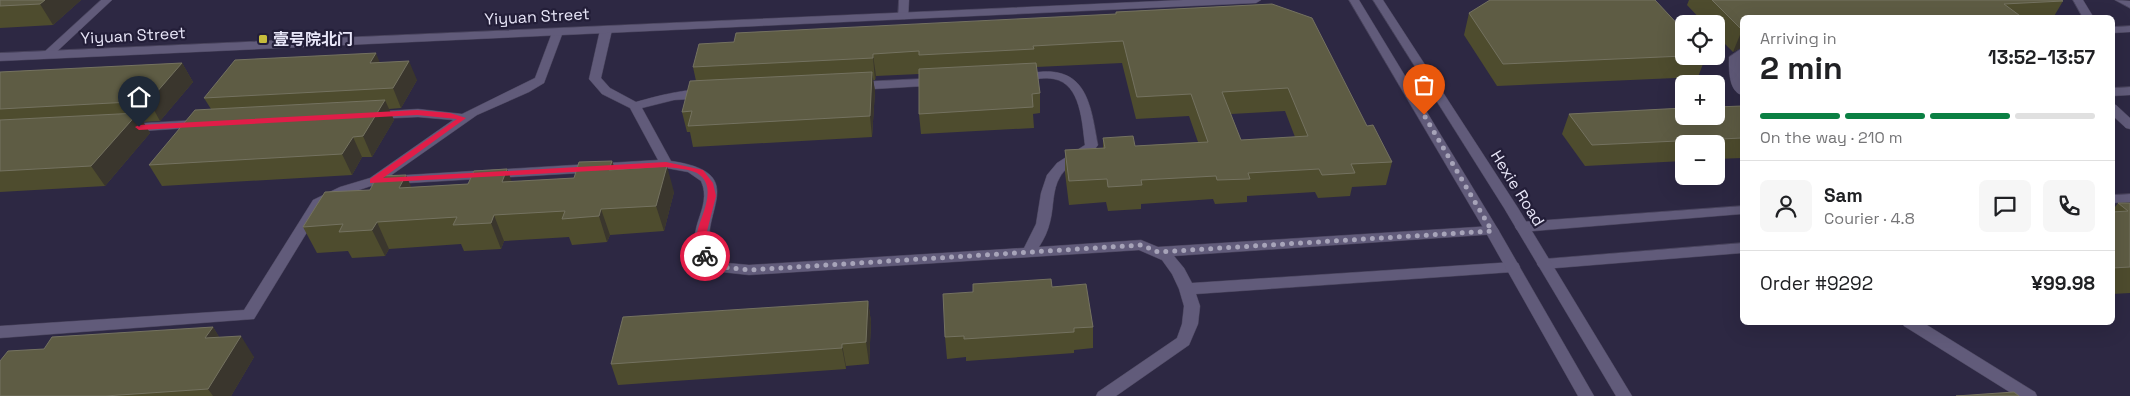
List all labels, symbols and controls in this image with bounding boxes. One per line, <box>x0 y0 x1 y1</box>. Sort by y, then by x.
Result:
street label: Yiyuan Street <box>484 3 590 30</box>
map controls <box>1675 15 1725 185</box>
button: locate <box>1675 15 1725 65</box>
street label: Yiyuan Street <box>80 22 186 49</box>
text: Arriving in <box>1760 28 1837 49</box>
place label: 壹号院北门 <box>273 29 353 50</box>
marker: 壹号院北门 <box>257 33 269 45</box>
text: 13:52–13:57 <box>1988 45 2095 70</box>
text: 2 min <box>1760 48 1843 88</box>
pin <box>1403 64 1445 115</box>
icon: bag <box>1410 71 1438 99</box>
button: + <box>1675 75 1725 125</box>
pin <box>118 76 160 127</box>
icon: home <box>125 83 153 111</box>
text: On the way · 210 m <box>1760 127 1903 148</box>
button: − <box>1675 135 1725 185</box>
street label: Hexie Road <box>1486 146 1549 230</box>
button: person <box>1760 180 1812 232</box>
button: chat <box>1979 180 2031 232</box>
button: phone <box>2043 180 2095 232</box>
text: Sam <box>1824 183 1863 208</box>
text: Courier · 4.8 <box>1824 208 1915 229</box>
courier <box>680 231 730 281</box>
icon: bike <box>691 242 719 270</box>
text: Order #9292 <box>1760 271 1873 296</box>
text: ¥99.98 <box>2031 271 2095 296</box>

